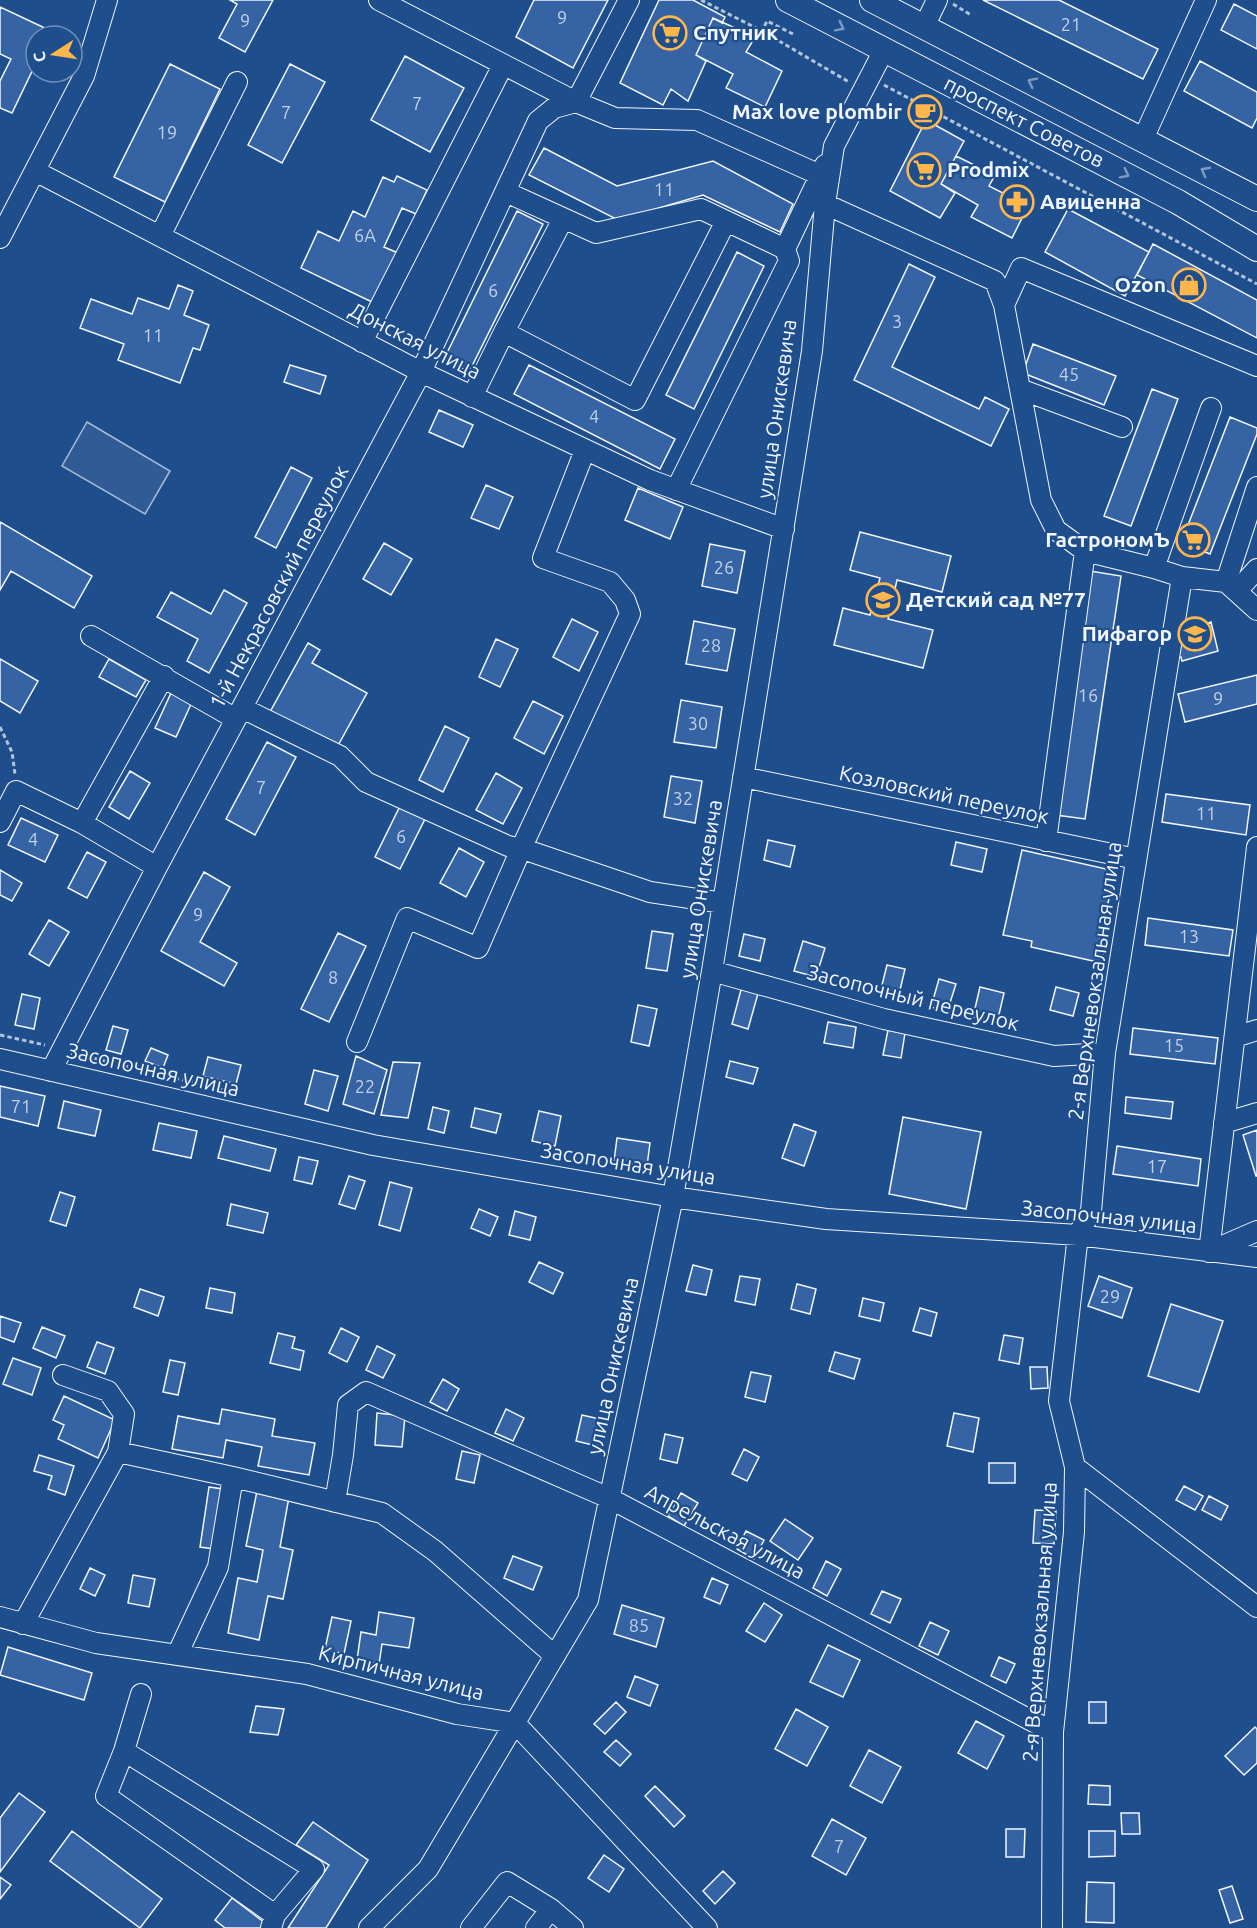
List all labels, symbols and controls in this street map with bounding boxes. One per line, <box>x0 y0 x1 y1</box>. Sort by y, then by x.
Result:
house number: 9 <box>557 7 567 27</box>
house number: 9 <box>240 10 250 30</box>
house number: 21 <box>1061 14 1081 34</box>
supermarket icon: Спутник <box>652 15 688 51</box>
place label: Спутник <box>693 20 778 44</box>
one-way arrow <box>834 20 844 31</box>
north arrow <box>24 24 84 84</box>
text: С <box>29 50 49 64</box>
street label: проспект Советов <box>940 70 1109 172</box>
one-way arrow <box>1027 78 1038 89</box>
house number: 7 <box>412 93 422 113</box>
cafe icon: Max love plombir <box>907 94 943 130</box>
place label: Max love plombir <box>732 99 902 123</box>
house number: 7 <box>281 102 291 122</box>
house number: 19 <box>157 122 177 142</box>
supermarket icon: Prodmix <box>906 152 942 188</box>
place label: Prodmix <box>947 157 1030 181</box>
one-way arrow <box>1119 167 1130 178</box>
one-way arrow <box>1200 167 1211 179</box>
house number: 11 <box>654 179 674 199</box>
pharmacy icon: Авиценна <box>999 184 1035 220</box>
place label: Авиценна <box>1040 189 1141 213</box>
house number: 6А <box>354 225 376 245</box>
shop icon: Ozon <box>1171 267 1207 303</box>
place label: Ozon <box>1115 272 1166 296</box>
house number: 6 <box>488 280 498 300</box>
street label: Донская улица <box>346 297 485 384</box>
house number: 3 <box>892 311 902 331</box>
street label: улица Онискевича <box>752 318 800 500</box>
house number: 11 <box>143 325 163 345</box>
house number: 45 <box>1059 364 1079 384</box>
house number: 4 <box>589 406 599 426</box>
street label: 1-й Некрасовский переулок <box>204 461 353 712</box>
supermarket icon: ГастрономЪ <box>1175 522 1211 558</box>
place label: ГастрономЪ <box>1045 527 1170 551</box>
house number: 26 <box>714 557 734 577</box>
school or university icon: Детский сад №77 <box>865 582 901 618</box>
place label: Детский сад №77 <box>906 587 1086 611</box>
school or university icon: Пифагор <box>1177 616 1213 652</box>
place label: Пифагор <box>1082 621 1172 645</box>
house number: 28 <box>701 635 721 655</box>
house number: 16 <box>1078 685 1098 705</box>
house number: 9 <box>1213 688 1223 708</box>
house number: 30 <box>688 713 708 733</box>
street label: Козловский переулок <box>837 760 1051 828</box>
house number: 7 <box>256 777 266 797</box>
house number: 32 <box>673 788 693 808</box>
street label: улица Онискевича <box>674 798 726 980</box>
house number: 11 <box>1196 803 1216 823</box>
house number: 6 <box>396 826 406 846</box>
house number: 4 <box>28 829 38 849</box>
street label: 2-я Верхневокзальная улица <box>1063 840 1125 1122</box>
house number: 9 <box>193 904 203 924</box>
house number: 13 <box>1179 926 1199 946</box>
street label: Засопочный переулок <box>805 959 1022 1035</box>
house number: 8 <box>328 967 338 987</box>
house number: 15 <box>1164 1035 1184 1055</box>
street label: Засопочная улица <box>65 1037 242 1101</box>
house number: 22 <box>355 1076 375 1096</box>
house number: 71 <box>11 1096 31 1116</box>
street label: Засопочная улица <box>539 1137 717 1189</box>
house number: 17 <box>1147 1156 1167 1176</box>
street label: Засопочная улица <box>1020 1195 1198 1237</box>
street label: улица Онискевича <box>581 1275 643 1457</box>
house number: 29 <box>1100 1286 1120 1306</box>
street label: Апрельская улица <box>641 1479 810 1583</box>
street label: 2-я Верхневокзальная улица <box>1017 1481 1061 1763</box>
house number: 85 <box>629 1615 649 1635</box>
street label: Кирпичная улица <box>316 1640 486 1704</box>
house number: 7 <box>834 1836 844 1856</box>

